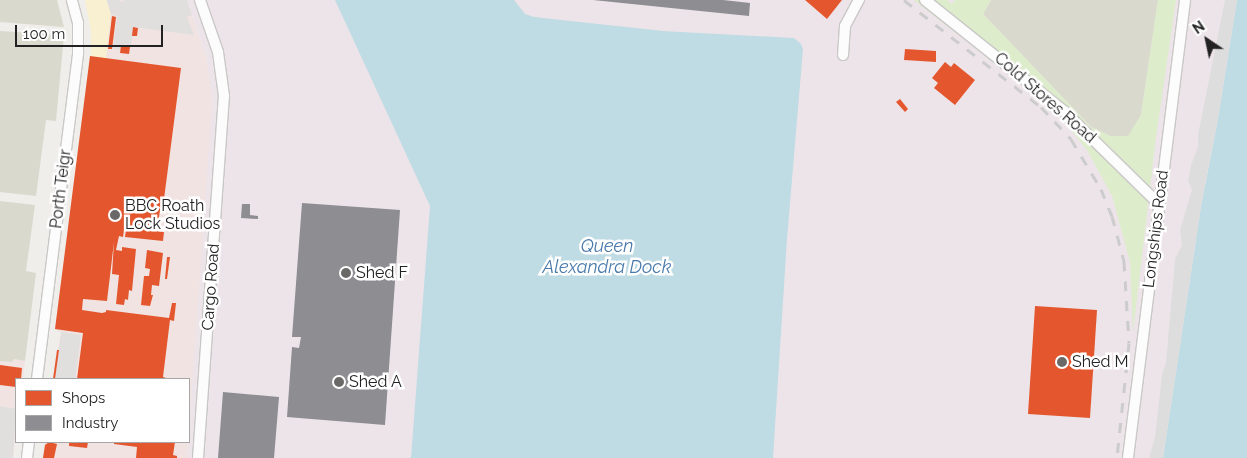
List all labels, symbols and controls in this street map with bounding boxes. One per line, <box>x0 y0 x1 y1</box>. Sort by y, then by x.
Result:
scale bar <box>18 15 165 47</box>
north arrow <box>1182 15 1232 65</box>
text: N <box>1190 18 1208 37</box>
text: 100 m <box>23 25 65 43</box>
street label: Cold Stores Road <box>990 49 1100 147</box>
street label: Porth Teigr <box>47 148 75 230</box>
street label: Longships Road <box>1139 169 1173 289</box>
place label: BBC Roath Lock Studios <box>125 196 220 234</box>
marker: BBC Roath Lock Studios <box>109 209 121 221</box>
water label: Queen Alexandra Dock <box>543 236 671 278</box>
street label: Cargo Road <box>198 243 224 331</box>
place label: Shed F <box>356 263 408 283</box>
marker: Shed F <box>340 267 352 279</box>
place label: Shed M <box>1072 352 1128 372</box>
marker: Shed M <box>1056 356 1068 368</box>
place label: Shed A <box>349 372 402 392</box>
marker: Shed A <box>333 376 345 388</box>
legend <box>15 378 190 443</box>
text: Shops <box>62 389 105 407</box>
text: Industry <box>62 414 118 432</box>

